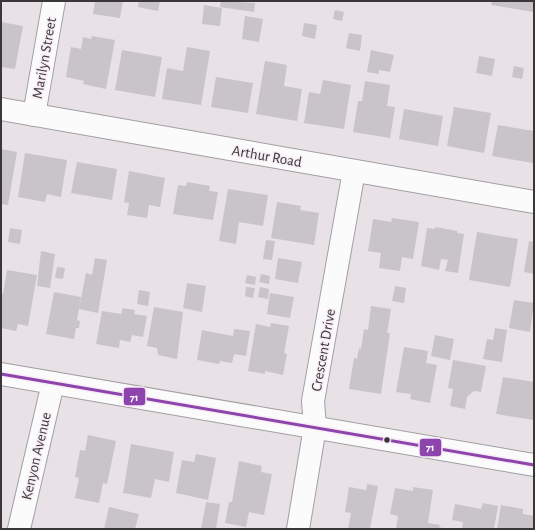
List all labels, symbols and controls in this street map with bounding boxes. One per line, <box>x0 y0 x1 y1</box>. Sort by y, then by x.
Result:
street label: Marilyn Street <box>30 16 59 100</box>
street label: Arthur Road <box>231 143 303 170</box>
street label: Crescent Drive <box>309 307 338 393</box>
line badge: 71 <box>123 387 146 406</box>
text: 71 <box>130 392 138 403</box>
street label: Kenyon Avenue <box>19 411 54 501</box>
unlabelled marker <box>382 435 392 445</box>
line badge: 71 <box>419 438 442 457</box>
text: 71 <box>426 442 434 453</box>

